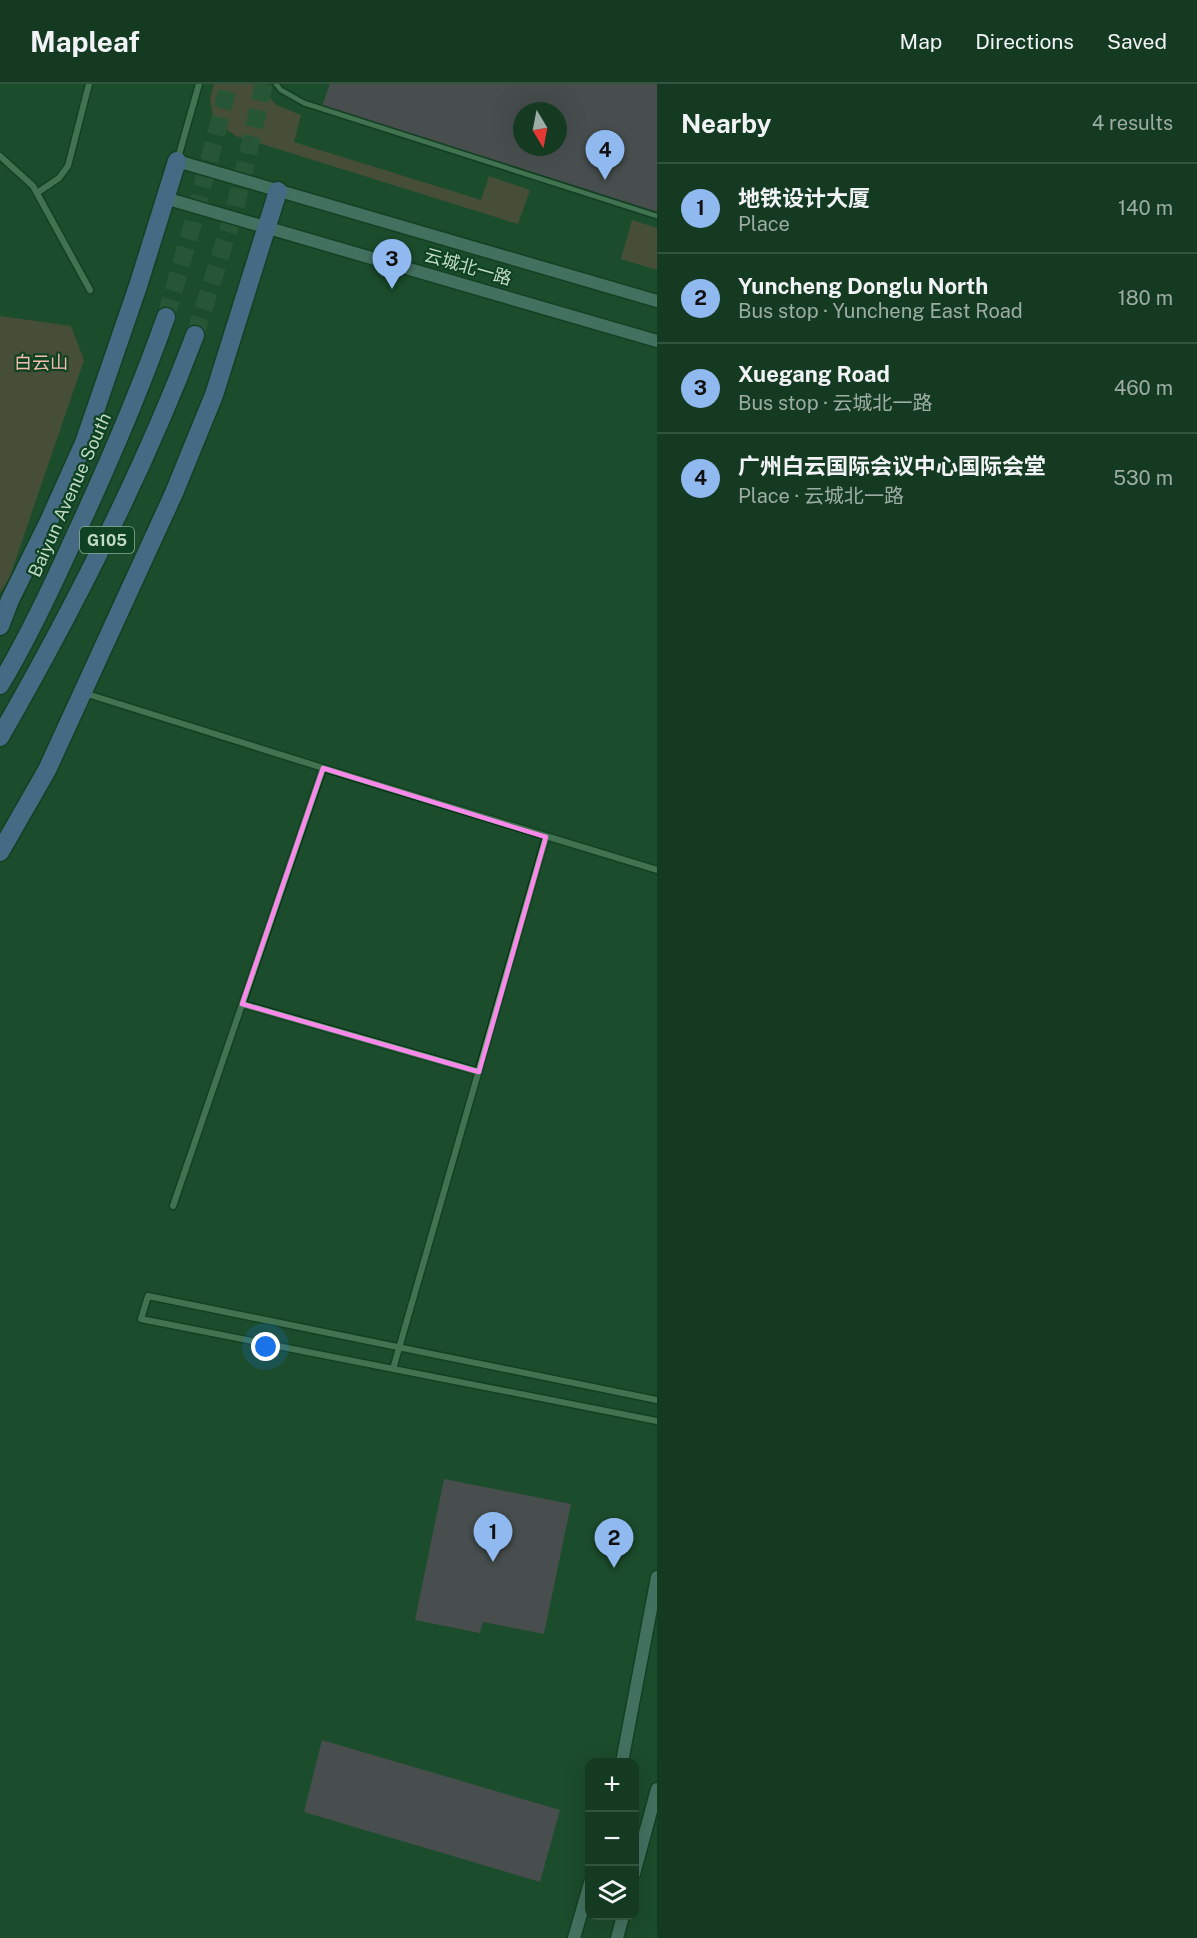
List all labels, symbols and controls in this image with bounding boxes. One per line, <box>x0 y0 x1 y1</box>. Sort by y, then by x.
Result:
text: Mapleaf <box>30 25 140 58</box>
text: Map <box>900 29 942 54</box>
text: Directions <box>975 29 1074 54</box>
text: Saved <box>1107 29 1167 54</box>
north arrow <box>513 102 567 156</box>
text: Nearby <box>681 108 771 139</box>
text: 4 results <box>1092 111 1173 135</box>
pin: 4 <box>586 130 624 180</box>
text: 地铁设计大厦 <box>738 185 870 211</box>
text: 1 <box>696 196 705 220</box>
text: 140 m <box>1118 196 1173 220</box>
text: Place <box>738 212 790 236</box>
pin: 3 <box>372 240 412 289</box>
street label: 云城北一路 <box>422 244 514 289</box>
text: Yuncheng Donglu North <box>738 273 988 299</box>
text: 2 <box>694 286 707 310</box>
text: 180 m <box>1118 286 1173 310</box>
text: Bus stop · Yuncheng East Road <box>738 299 1023 323</box>
park label: 白云山 <box>14 352 68 373</box>
text: Xuegang Road <box>738 361 890 387</box>
text: 3 <box>694 376 707 400</box>
text: 460 m <box>1114 376 1173 400</box>
text: Bus stop · 云城北一路 <box>738 391 933 415</box>
street label: Baiyun Avenue South <box>24 409 115 580</box>
text: 广州白云国际会议中心国际会堂 <box>738 453 1046 479</box>
text: 4 <box>694 466 707 490</box>
text: 530 m <box>1113 466 1173 490</box>
text: Place · 云城北一路 <box>738 484 904 508</box>
road number: G105 <box>80 527 134 553</box>
your location <box>251 1332 280 1361</box>
pin: 1 <box>474 1512 512 1562</box>
pin: 2 <box>594 1518 634 1568</box>
map controls <box>585 1758 639 1920</box>
button: + <box>585 1758 639 1812</box>
button: − <box>585 1812 639 1866</box>
button: layers <box>585 1866 639 1920</box>

